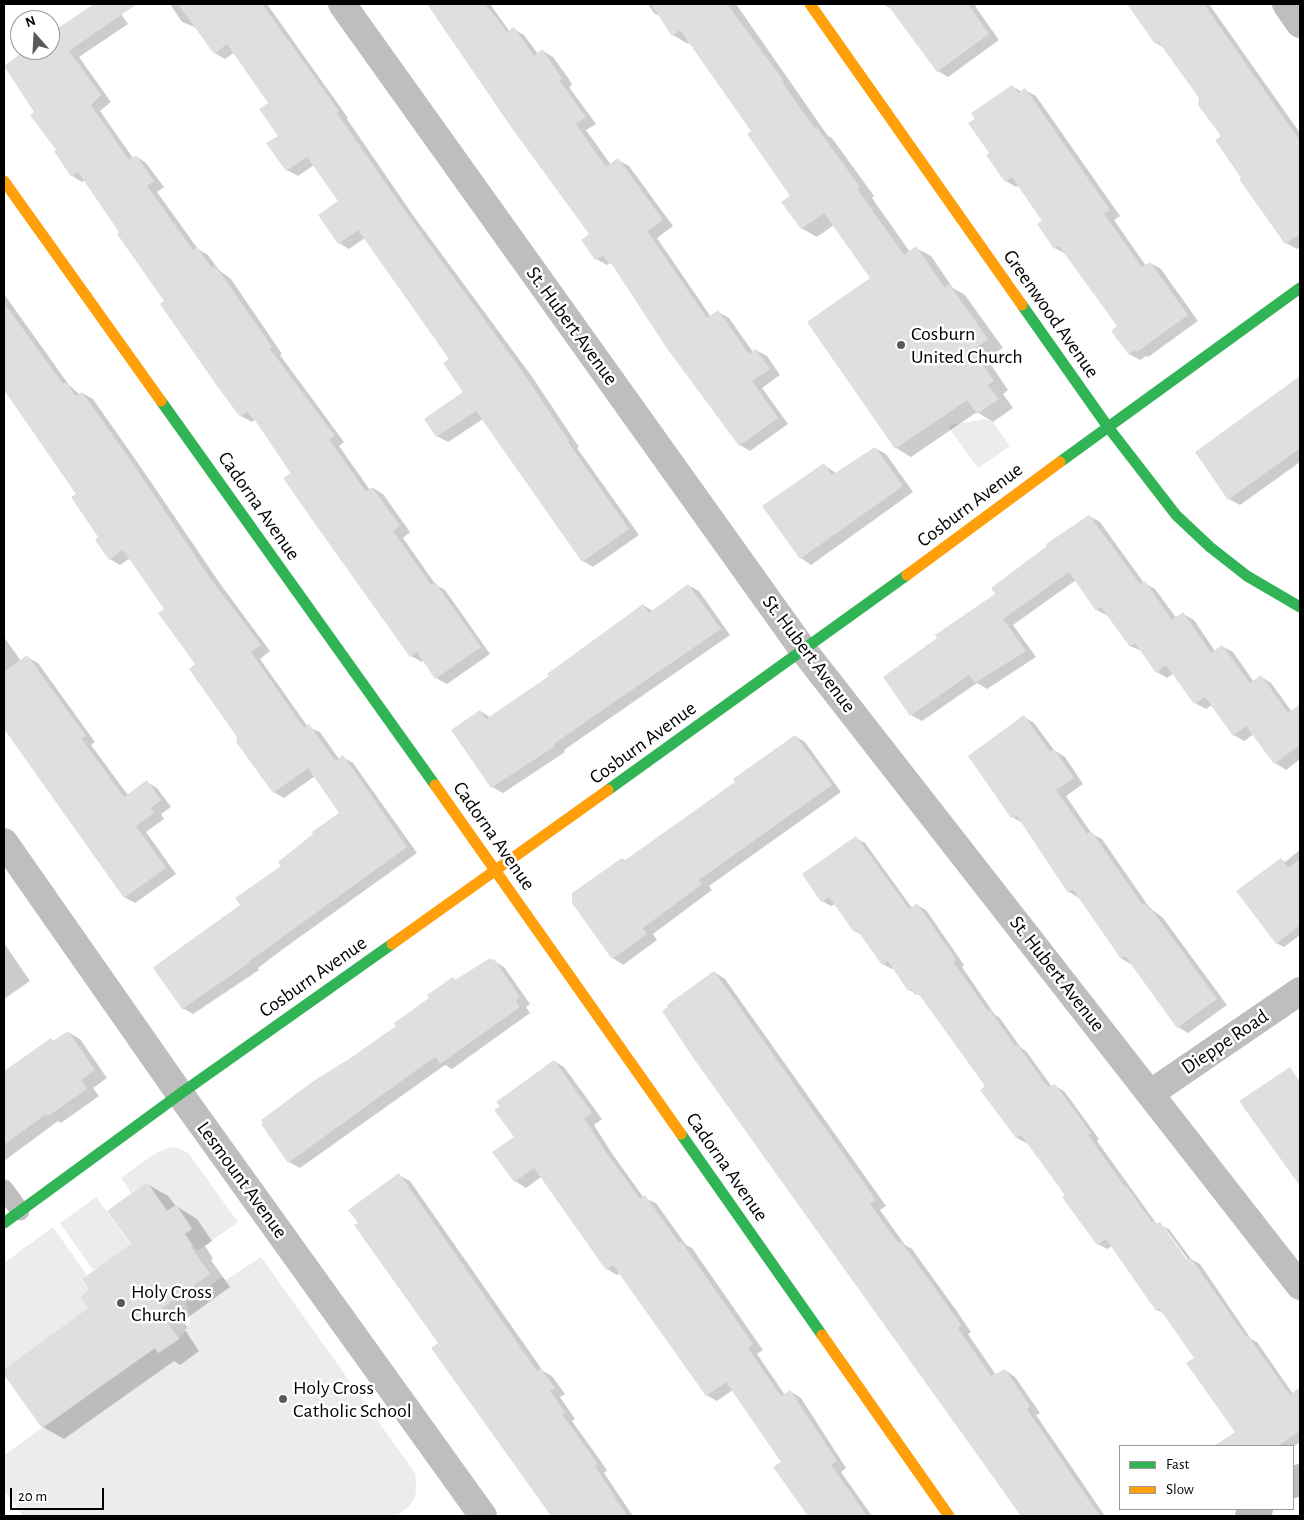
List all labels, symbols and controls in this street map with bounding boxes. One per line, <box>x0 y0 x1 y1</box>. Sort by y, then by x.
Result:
north arrow <box>10 10 60 60</box>
text: N <box>24 14 37 30</box>
street label: Greenwood Avenue <box>998 245 1104 383</box>
street label: St. Hubert Avenue <box>521 262 623 390</box>
place label: Cosburn United Church <box>911 322 1023 369</box>
marker: Cosburn United Church <box>895 339 907 351</box>
street label: Cadorna Avenue <box>213 447 305 565</box>
street label: Cosburn Avenue <box>913 458 1027 552</box>
street label: St. Hubert Avenue <box>757 591 861 717</box>
street label: Cosburn Avenue <box>585 696 701 790</box>
street label: Cadorna Avenue <box>448 777 540 895</box>
street label: St. Hubert Avenue <box>1004 911 1110 1037</box>
street label: Cosburn Avenue <box>255 931 371 1023</box>
street label: Dieppe Road <box>1177 1004 1273 1080</box>
street label: Cadorna Avenue <box>681 1108 773 1226</box>
street label: Lesmount Avenue <box>192 1117 292 1243</box>
place label: Holy Cross Church <box>131 1280 212 1327</box>
marker: Holy Cross Church <box>115 1297 127 1309</box>
place label: Holy Cross Catholic School <box>293 1376 412 1423</box>
marker: Holy Cross Catholic School <box>277 1393 289 1405</box>
legend <box>1119 1445 1294 1510</box>
text: Fast <box>1166 1457 1189 1472</box>
scale bar <box>12 1478 106 1510</box>
text: Slow <box>1166 1482 1194 1497</box>
text: 20 m <box>18 1489 47 1504</box>

